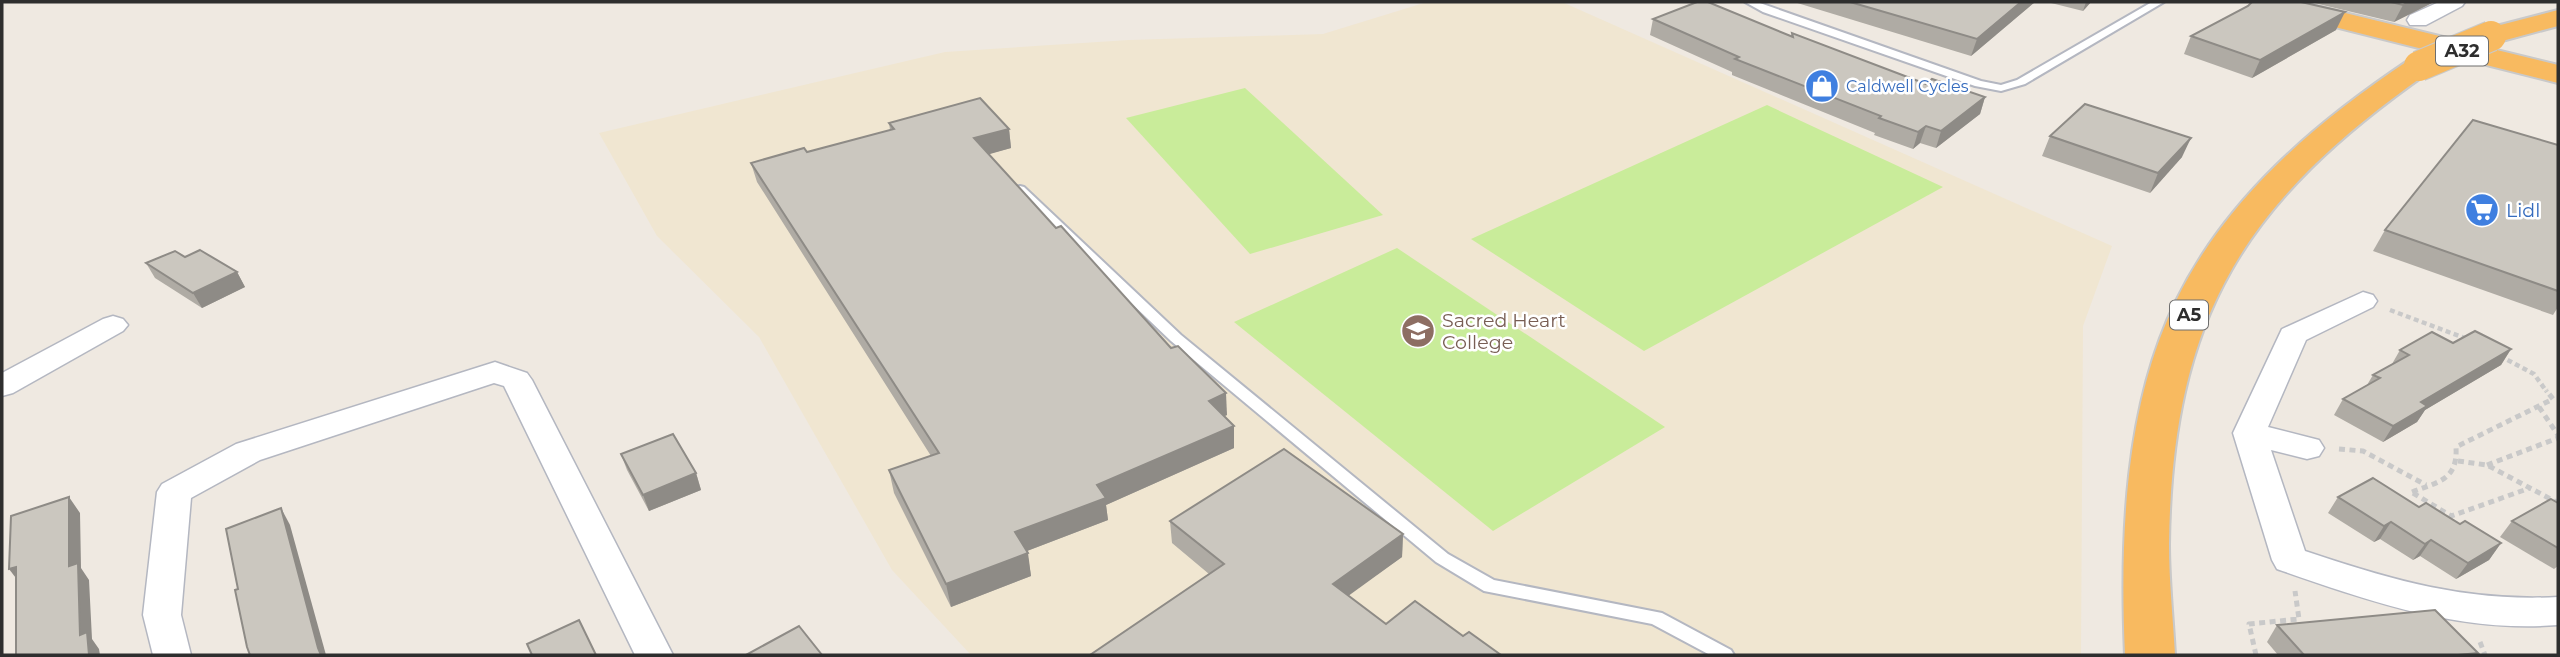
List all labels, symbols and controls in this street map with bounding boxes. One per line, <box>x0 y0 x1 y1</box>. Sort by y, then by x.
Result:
road number: A32 <box>2436 36 2488 66</box>
shop icon: Caldwell Cycles <box>1803 67 1841 105</box>
place label: Caldwell Cycles <box>1846 77 1969 96</box>
supermarket icon: Lidl <box>2463 191 2501 229</box>
place label: Lidl <box>2506 199 2540 222</box>
road number: A5 <box>2170 300 2208 330</box>
place label: Sacred Heart College <box>1442 309 1566 354</box>
school or university icon: Sacred Heart College <box>1399 312 1437 350</box>

